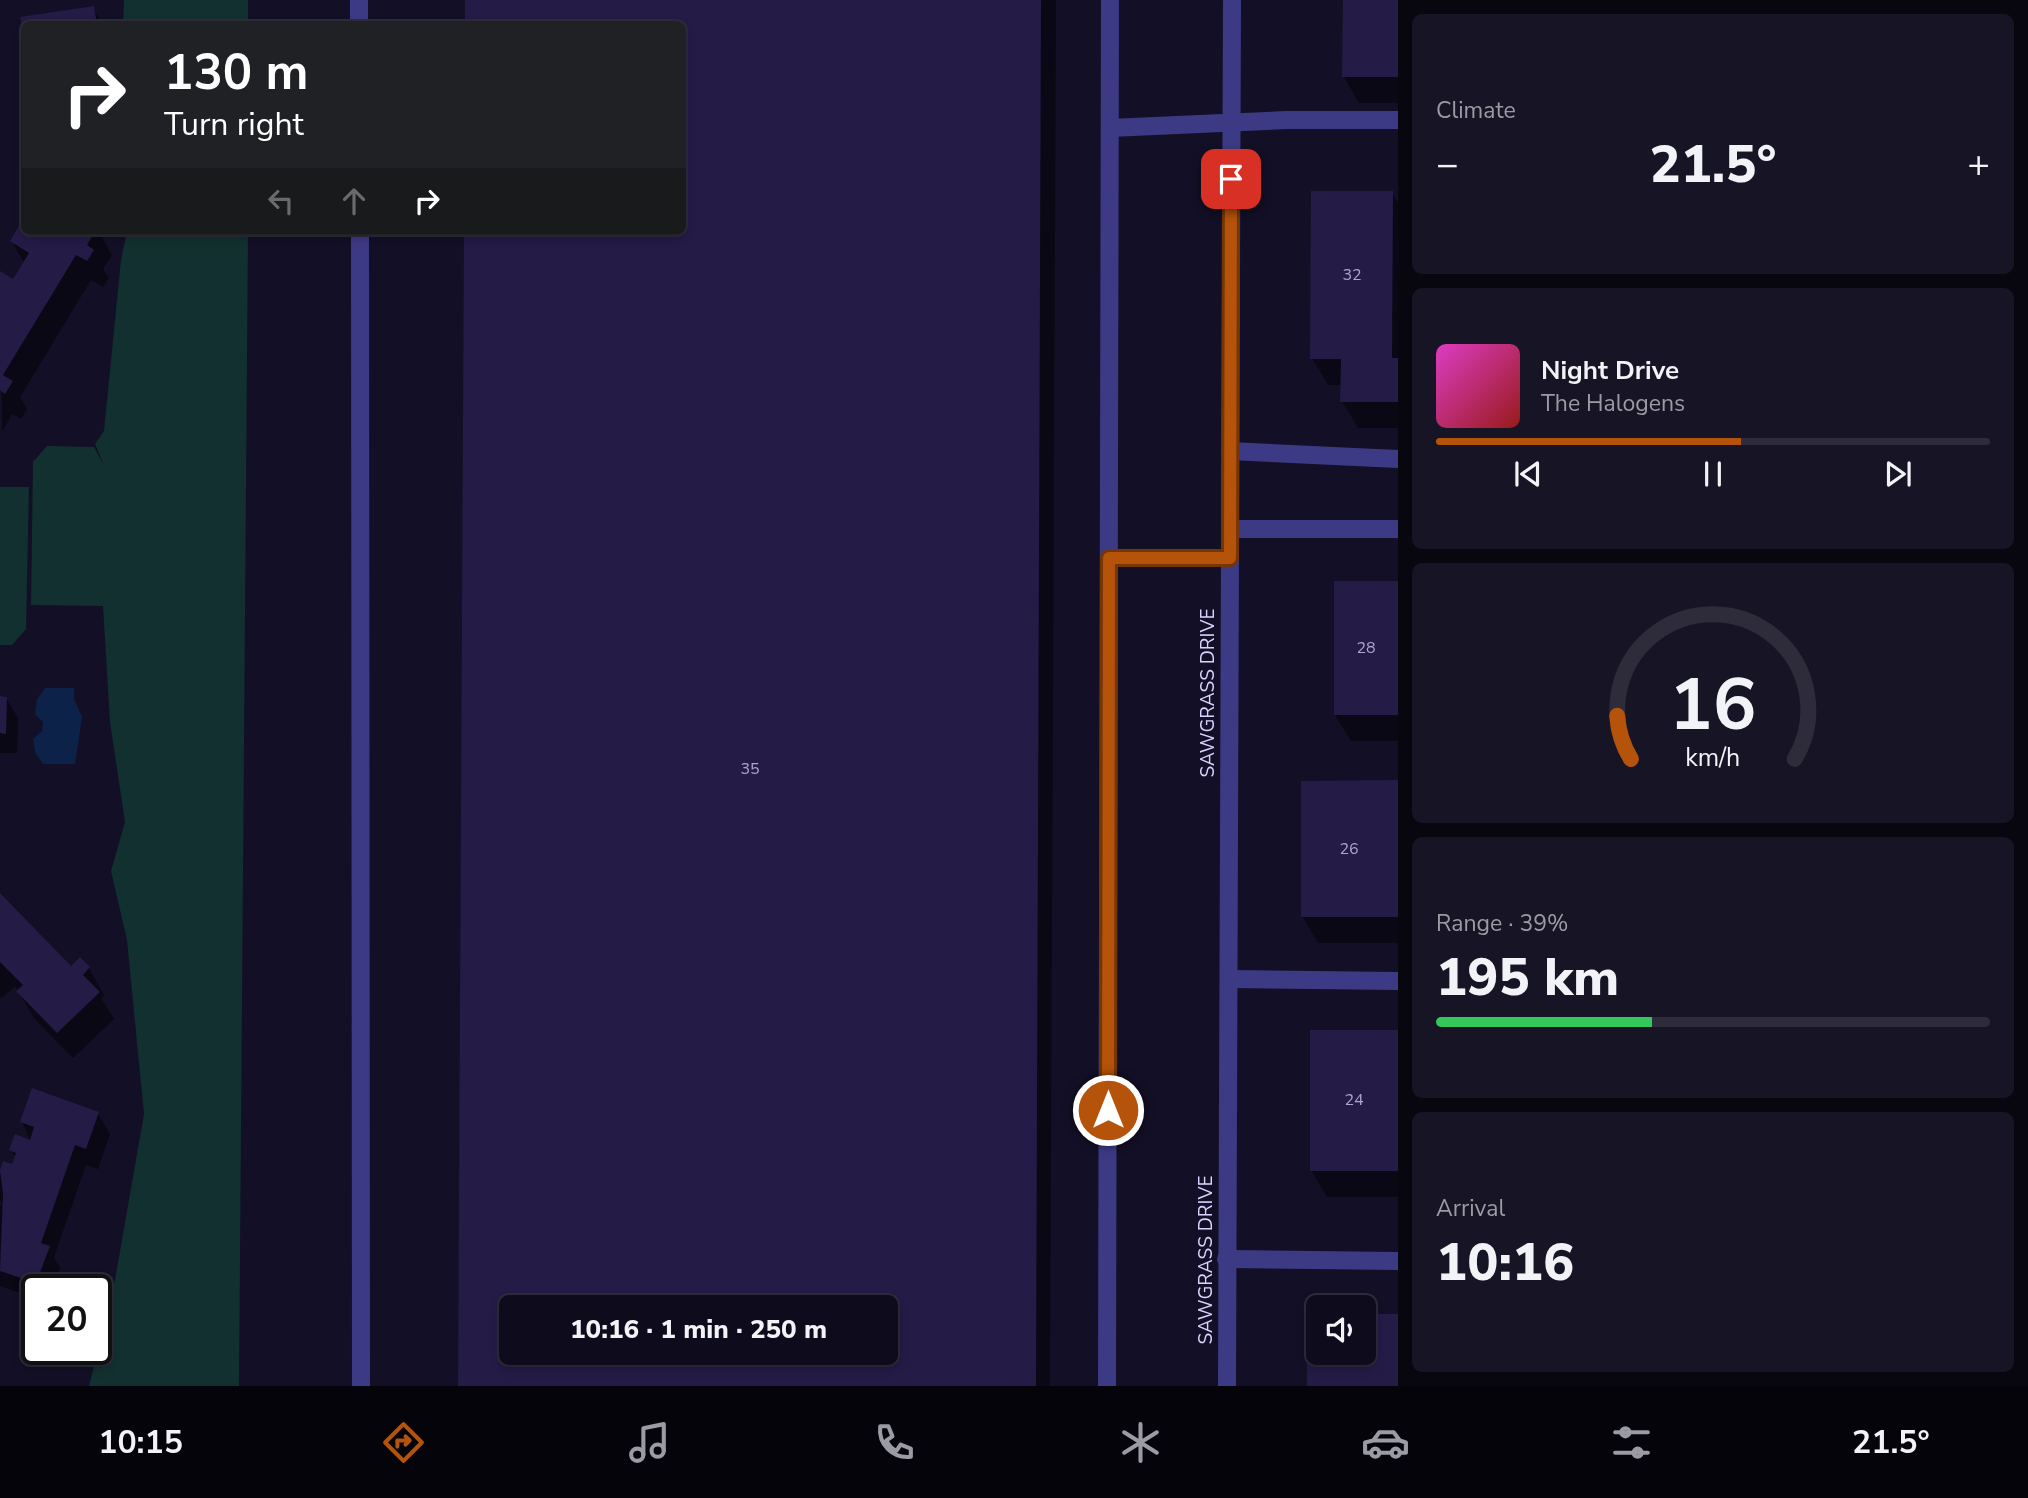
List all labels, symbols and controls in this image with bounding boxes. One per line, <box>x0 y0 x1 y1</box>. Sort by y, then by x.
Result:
text: 130 m <box>164 39 308 106</box>
icon: right <box>49 49 140 140</box>
text: Climate <box>1436 95 1516 126</box>
text: Turn right <box>164 103 304 146</box>
text: 21.5° <box>1649 129 1777 200</box>
text: − <box>1436 139 1459 190</box>
text: + <box>1967 139 1990 190</box>
pin <box>1201 149 1261 209</box>
icon: arrive <box>1212 160 1250 198</box>
icon: left <box>262 182 300 220</box>
icon: ahead <box>335 182 373 220</box>
icon: right <box>408 182 446 220</box>
house number: 32 <box>1342 264 1362 286</box>
text: Night Drive <box>1541 353 1679 388</box>
text: The Halogens <box>1541 388 1685 419</box>
icon: previous <box>1509 455 1547 493</box>
icon: pause <box>1694 455 1732 493</box>
icon: next <box>1879 455 1917 493</box>
street label: SAWGRASS DRIVE <box>1195 608 1221 778</box>
house number: 28 <box>1356 637 1376 659</box>
text: 16 <box>1669 655 1757 755</box>
text: km/h <box>1685 741 1741 775</box>
house number: 35 <box>740 758 760 780</box>
house number: 26 <box>1339 838 1359 860</box>
text: Range · 39% <box>1436 908 1568 939</box>
text: 195 km <box>1436 942 1619 1013</box>
position arrow <box>1071 1073 1145 1147</box>
house number: 24 <box>1344 1089 1364 1111</box>
street label: SAWGRASS DRIVE <box>1193 1175 1219 1345</box>
text: Arrival <box>1436 1193 1505 1224</box>
text: 10:16 <box>1436 1227 1574 1298</box>
speed limit sign: 20 <box>21 1274 112 1365</box>
map controls <box>1306 1295 1376 1365</box>
button: sound <box>1306 1295 1376 1365</box>
text: 10:16 · 1 min · 250 m <box>570 1312 827 1347</box>
icon: directions <box>379 1418 428 1467</box>
icon: music <box>625 1418 674 1467</box>
icon: phone <box>870 1418 919 1467</box>
icon: climate <box>1116 1418 1165 1467</box>
icon: car <box>1361 1418 1410 1467</box>
icon: filters <box>1607 1418 1656 1467</box>
text: 10:15 <box>98 1421 183 1464</box>
text: 21.5° <box>1852 1421 1930 1464</box>

